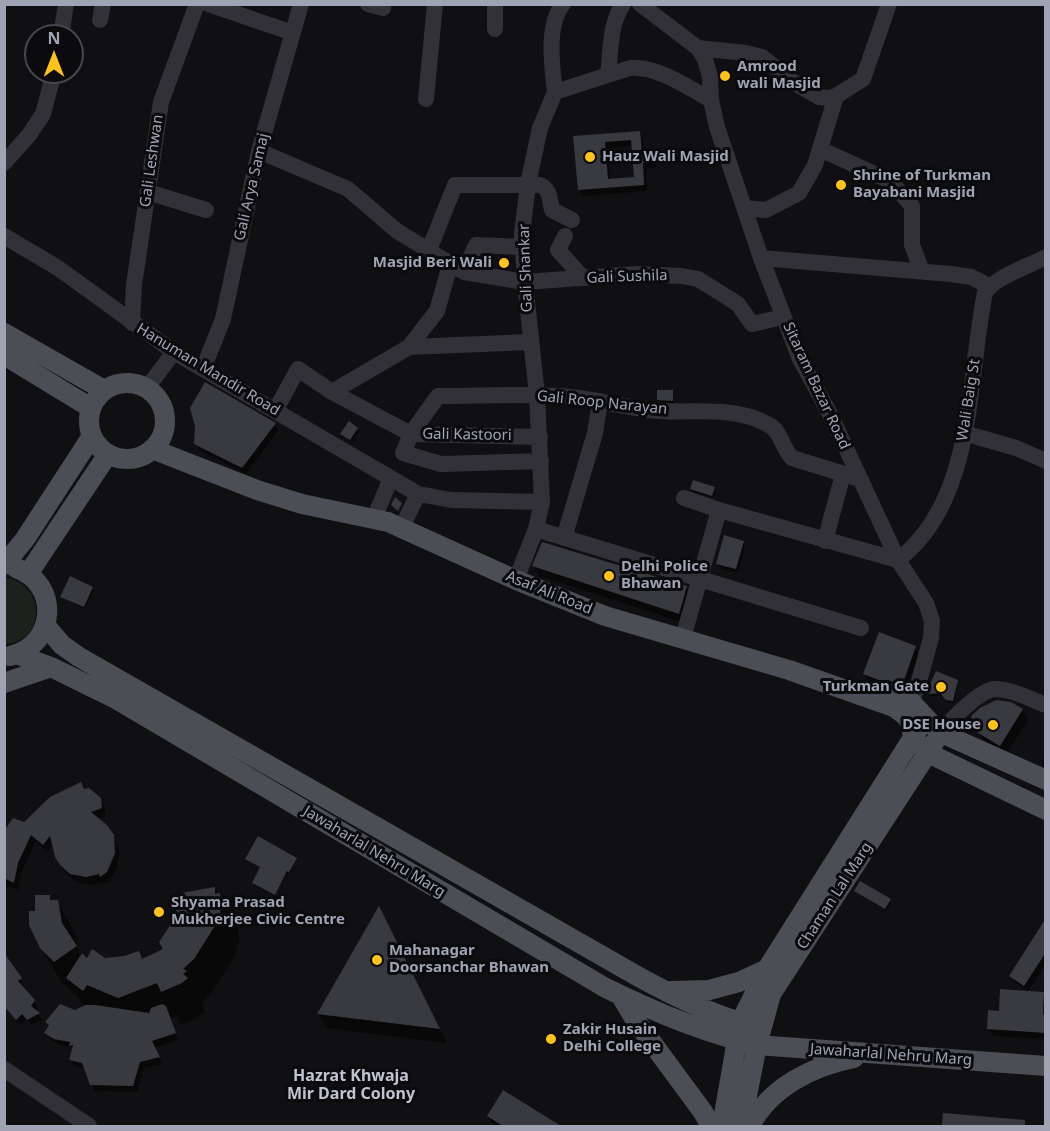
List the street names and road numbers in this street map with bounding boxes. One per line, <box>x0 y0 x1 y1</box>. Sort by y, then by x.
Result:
street label: Gali Leshwan <box>137 114 167 208</box>
street label: Gali Arya Samaj <box>231 132 273 242</box>
street label: Gali Shankar <box>515 223 537 313</box>
street label: Gali Sushila <box>586 267 668 287</box>
street label: Hanuman Mandir Road <box>133 320 283 420</box>
street label: Sitaram Bazar Road <box>779 320 853 452</box>
street label: Wali Baig St <box>954 358 984 442</box>
street label: Gali Roop Narayan <box>536 387 668 419</box>
street label: Gali Kastoori <box>422 425 512 445</box>
street label: Asaf Ali Road <box>503 568 595 618</box>
street label: Jawaharlal Nehru Marg <box>300 802 448 902</box>
street label: Chaman Lal Marg <box>794 839 876 953</box>
street label: Jawaharlal Nehru Marg <box>809 1040 973 1070</box>

